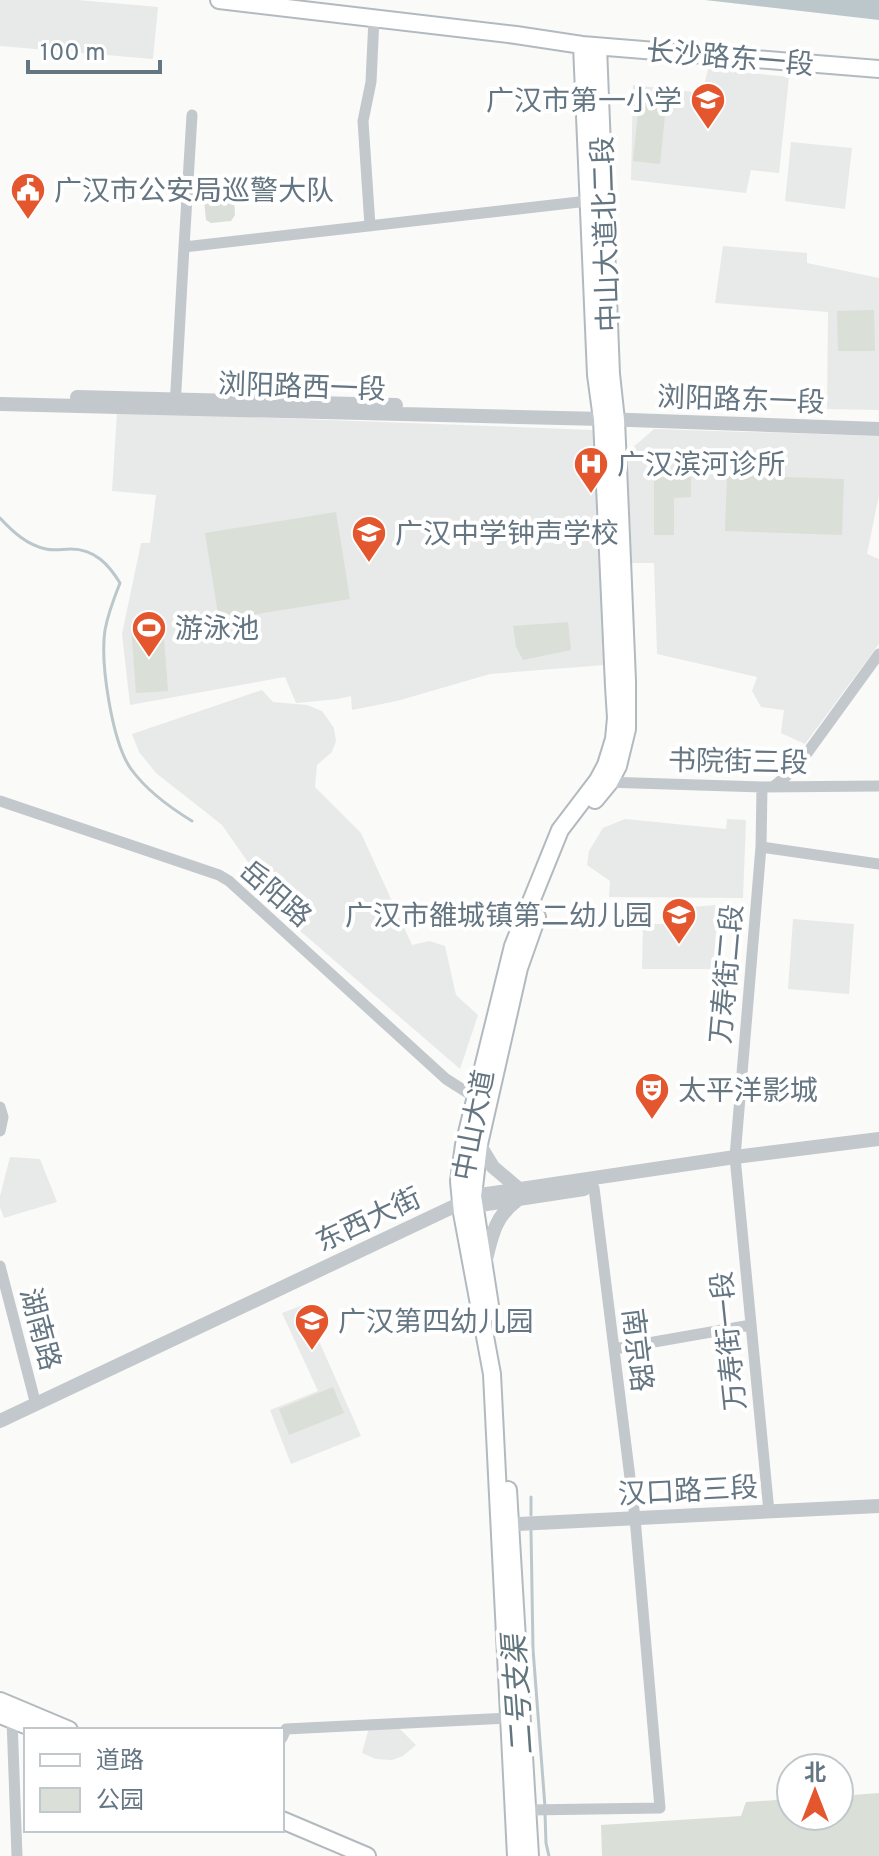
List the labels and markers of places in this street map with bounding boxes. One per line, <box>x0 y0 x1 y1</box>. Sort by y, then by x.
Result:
school or university icon: 广汉市第一小学 <box>689 81 727 131</box>
place label: 广汉市第一小学 <box>486 85 682 121</box>
public building icon: 广汉市公安局巡警大队 <box>9 171 47 221</box>
place label: 广汉市公安局巡警大队 <box>54 175 334 211</box>
hospital icon: 广汉滨河诊所 <box>572 445 610 495</box>
place label: 广汉滨河诊所 <box>617 449 785 485</box>
school or university icon: 广汉中学钟声学校 <box>350 514 388 564</box>
place label: 广汉中学钟声学校 <box>395 518 619 554</box>
sports icon: 游泳池 <box>130 609 168 659</box>
place label: 游泳池 <box>175 613 259 649</box>
school or university icon: 广汉市雒城镇第二幼儿园 <box>660 896 698 946</box>
place label: 广汉市雒城镇第二幼儿园 <box>345 900 653 936</box>
theatre icon: 太平洋影城 <box>633 1071 671 1121</box>
place label: 太平洋影城 <box>678 1075 818 1111</box>
school or university icon: 广汉第四幼儿园 <box>293 1302 331 1352</box>
place label: 广汉第四幼儿园 <box>338 1306 534 1342</box>

